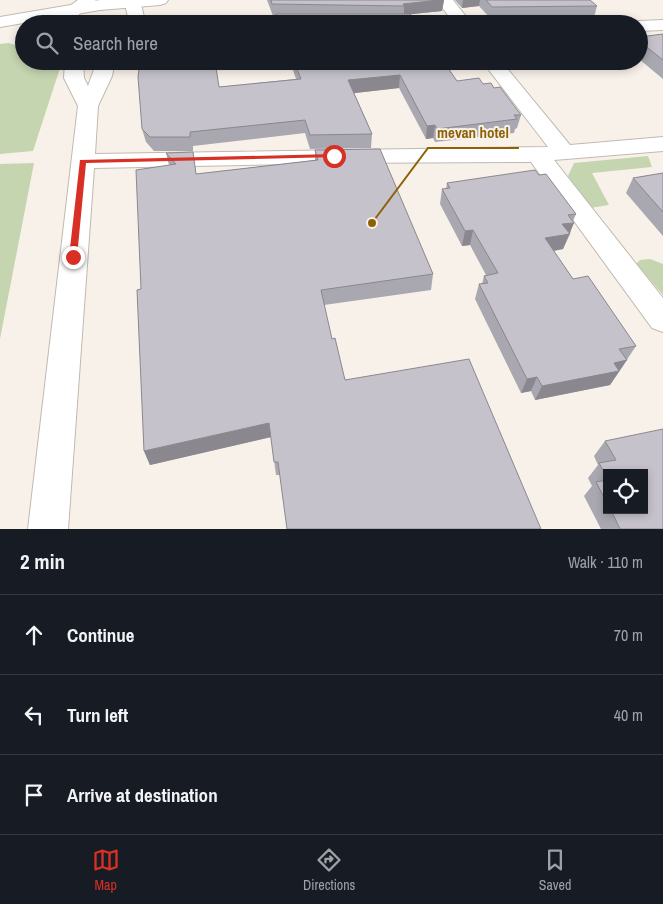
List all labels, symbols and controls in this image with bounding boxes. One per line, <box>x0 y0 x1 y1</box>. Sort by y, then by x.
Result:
search box <box>15 15 648 70</box>
icon: search <box>33 29 61 57</box>
text: Search here <box>73 30 158 56</box>
callout: mevan hotel <box>428 118 519 148</box>
text: mevan hotel <box>437 122 509 143</box>
route start <box>323 145 346 168</box>
route end <box>62 246 85 269</box>
map controls <box>603 469 648 514</box>
button: locate <box>603 469 648 514</box>
text: 2 min <box>20 547 65 576</box>
text: Walk · 110 m <box>568 551 643 573</box>
icon: ahead <box>20 621 48 649</box>
text: Continue <box>67 622 135 648</box>
text: 70 m <box>614 624 643 646</box>
icon: left <box>20 701 48 729</box>
text: Turn left <box>67 702 128 728</box>
text: 40 m <box>614 704 643 726</box>
icon: arrive <box>20 781 48 809</box>
text: Arrive at destination <box>67 782 218 808</box>
tab: Map <box>92 846 120 894</box>
tab: Directions <box>303 846 355 894</box>
tab: Saved <box>539 846 571 894</box>

